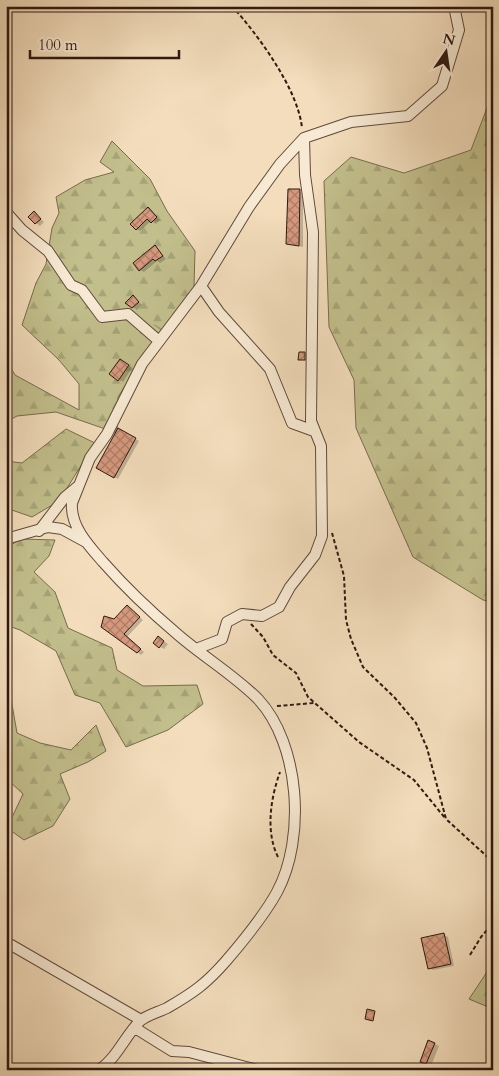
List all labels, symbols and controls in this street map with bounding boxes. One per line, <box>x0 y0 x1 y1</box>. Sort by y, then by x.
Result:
scale bar <box>30 28 179 60</box>
north arrow <box>422 28 472 78</box>
text: N <box>441 29 457 50</box>
text: 100 m <box>38 35 78 55</box>

